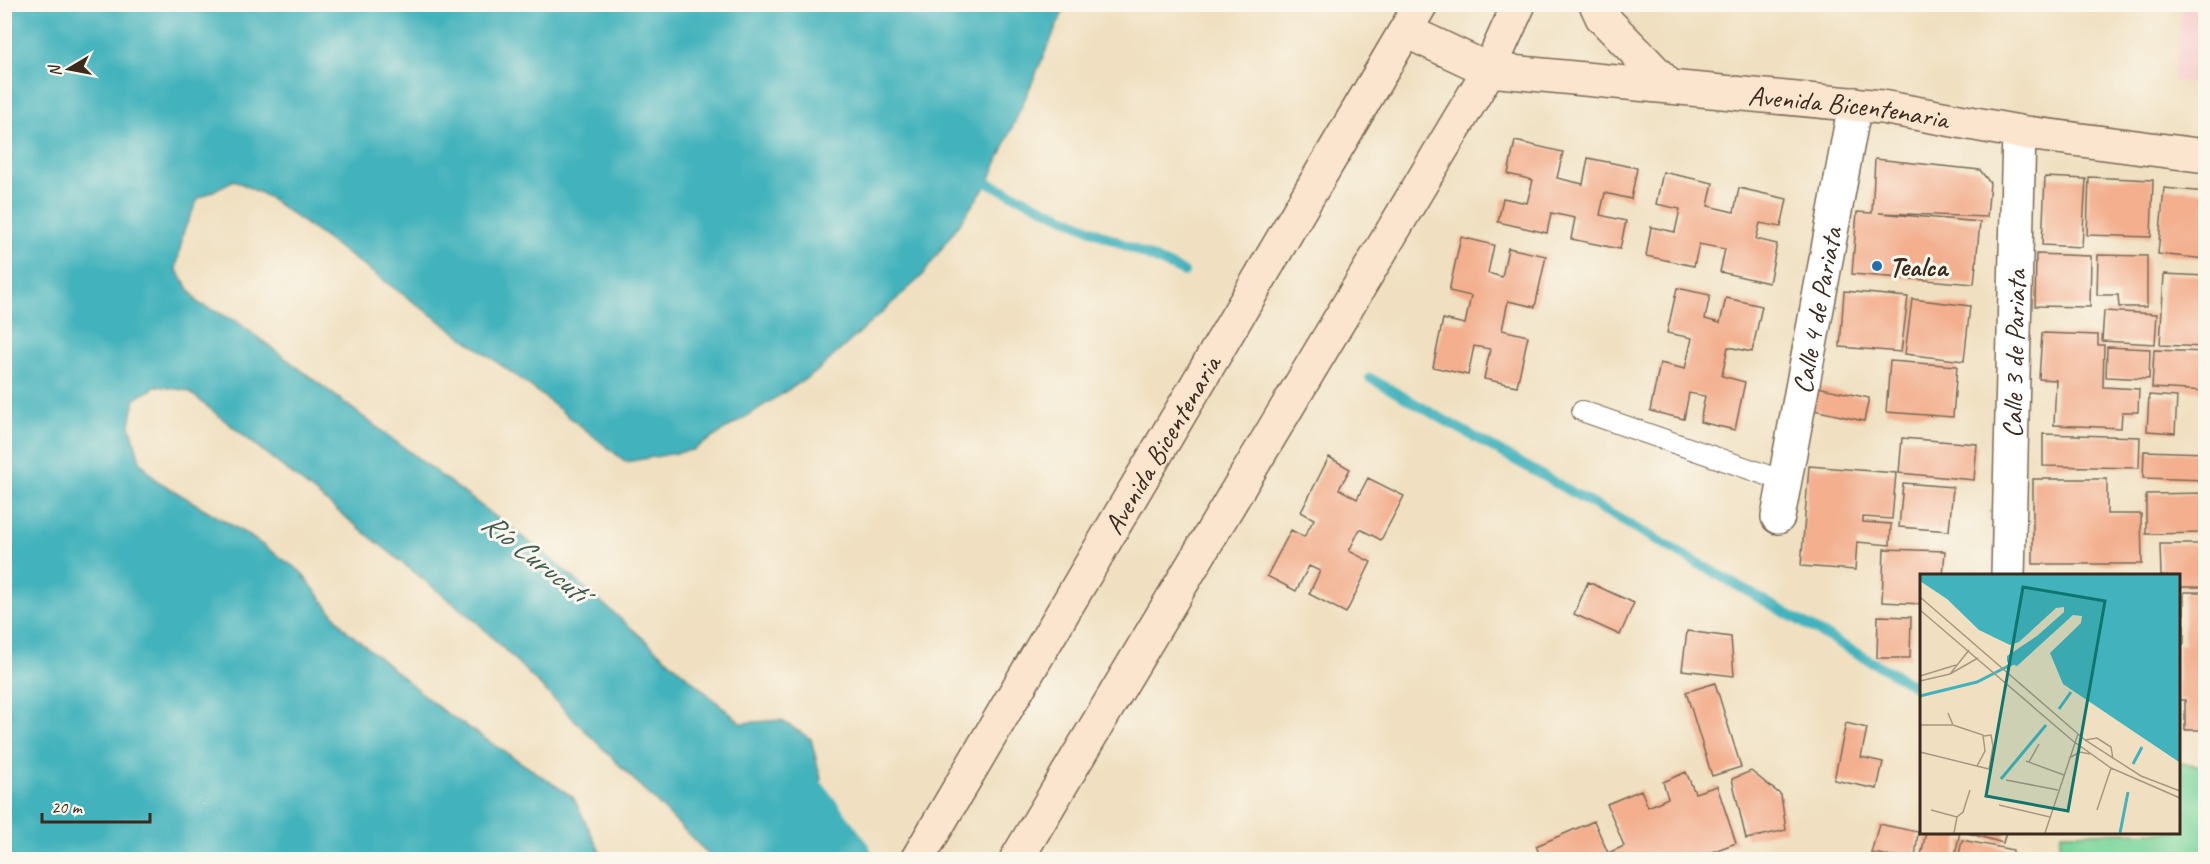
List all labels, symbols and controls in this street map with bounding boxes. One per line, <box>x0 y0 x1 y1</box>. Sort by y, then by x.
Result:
north arrow <box>39 39 99 99</box>
text: N <box>44 62 66 78</box>
street label: Avenida Bicentenaria <box>1747 78 1954 137</box>
street label: Calle 4 de Pariata <box>1784 223 1850 396</box>
place label: Tealca <box>1889 249 1949 284</box>
marker: Tealca <box>1870 259 1884 273</box>
street label: Calle 3 de Pariata <box>1994 268 2034 439</box>
street label: Avenida Bicentenaria <box>1096 347 1229 541</box>
water label: Río Curucutí <box>474 504 604 617</box>
inset map <box>1920 574 2180 834</box>
scale bar <box>42 786 150 824</box>
text: 20 m <box>51 796 84 818</box>

